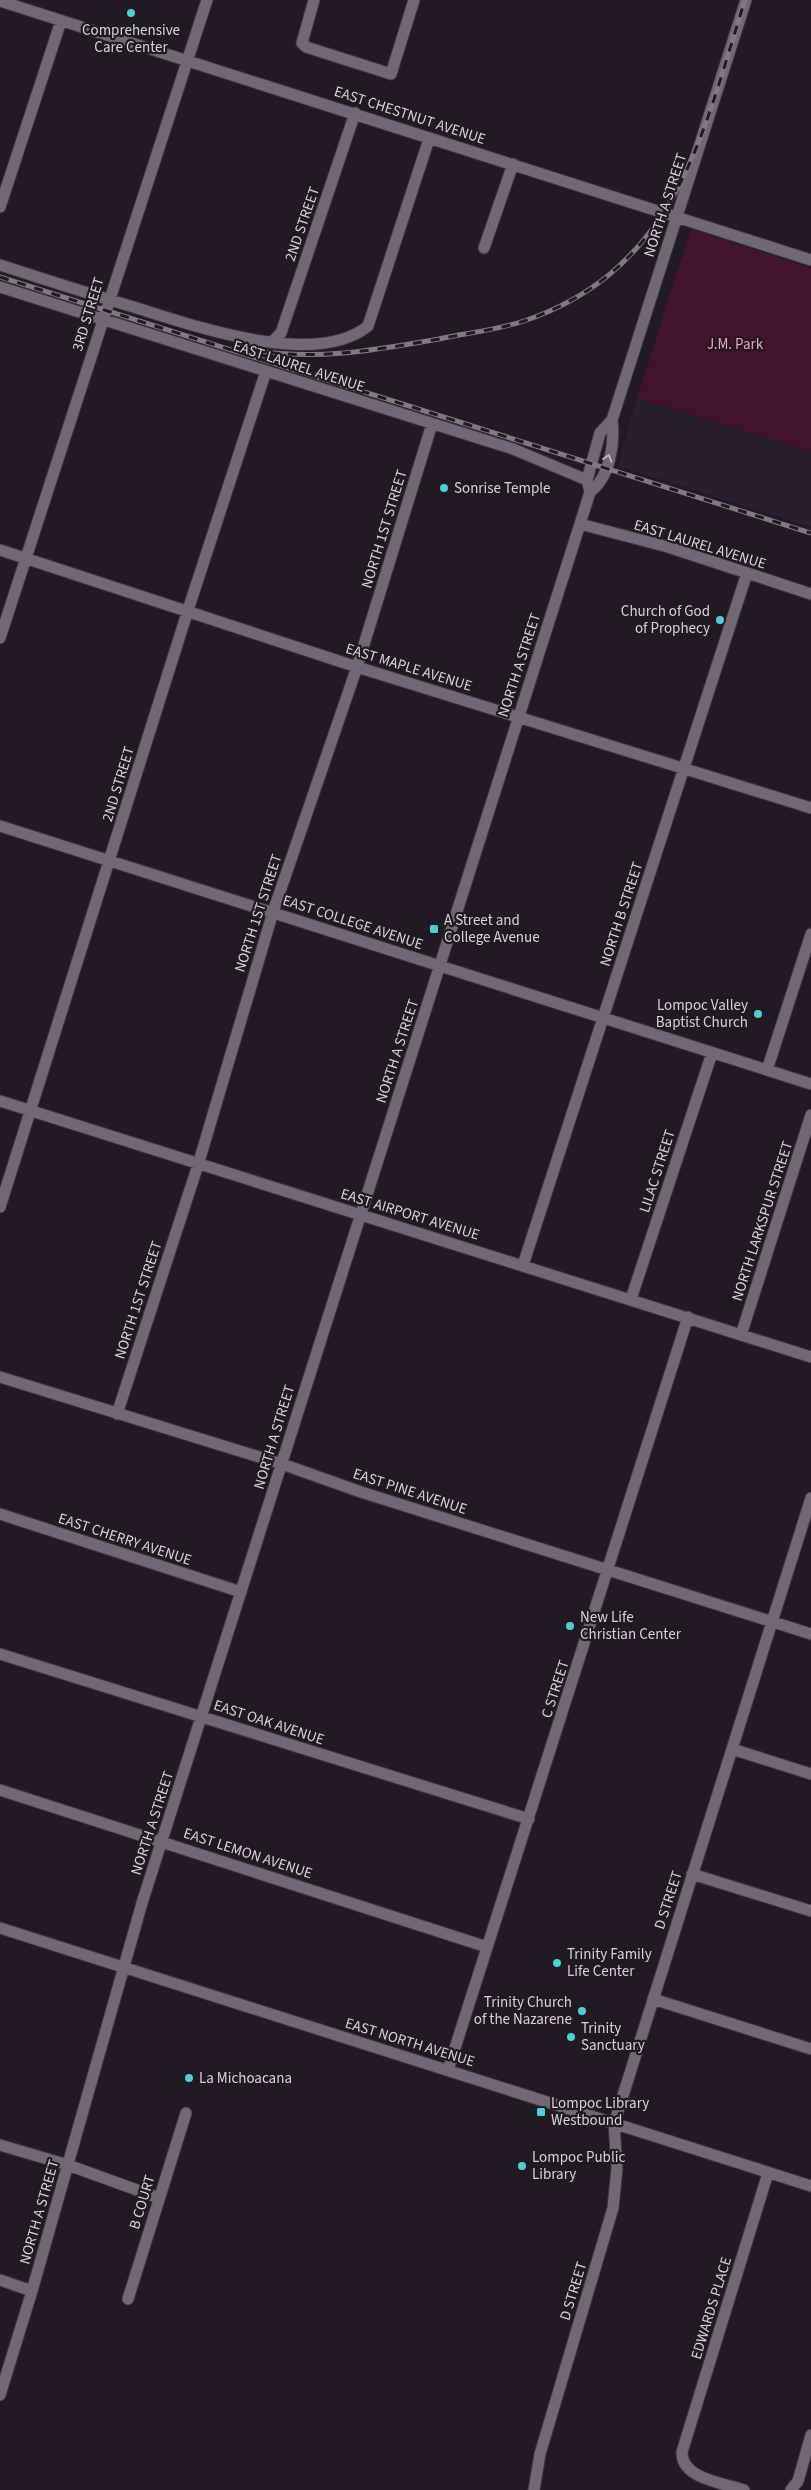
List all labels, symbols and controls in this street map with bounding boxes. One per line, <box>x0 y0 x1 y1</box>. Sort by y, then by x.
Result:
marker: Comprehensive Care Center <box>125 7 137 19</box>
place label: Comprehensive Care Center <box>82 20 180 58</box>
street label: EAST CHESTNUT AVENUE <box>331 81 488 150</box>
street label: NORTH A STREET <box>639 151 692 260</box>
street label: 2ND STREET <box>280 184 325 264</box>
street label: 3RD STREET <box>67 275 110 354</box>
park label: J.M. Park <box>707 334 764 355</box>
street label: EAST LAUREL AVENUE <box>230 335 367 398</box>
one-way arrow <box>603 455 613 463</box>
street label: NORTH 1ST STREET <box>356 467 413 591</box>
place label: Sonrise Temple <box>454 478 550 499</box>
marker: Sonrise Temple <box>438 482 450 494</box>
street label: EAST LAUREL AVENUE <box>631 514 769 575</box>
place label: Church of God of Prophecy <box>621 601 710 639</box>
street label: NORTH A STREET <box>493 611 546 720</box>
marker: Church of God of Prophecy <box>714 614 726 626</box>
street label: EAST MAPLE AVENUE <box>343 638 475 697</box>
street label: 2ND STREET <box>97 744 140 824</box>
street label: NORTH 1ST STREET <box>229 851 287 975</box>
street label: NORTH B STREET <box>595 859 648 969</box>
street label: EAST COLLEGE AVENUE <box>280 890 426 955</box>
place label: A Street and College Avenue <box>444 910 540 948</box>
marker: A Street and College Avenue <box>428 923 440 935</box>
place label: Lompoc Valley Baptist Church <box>656 995 748 1033</box>
street label: NORTH A STREET <box>371 997 424 1106</box>
marker: Lompoc Valley Baptist Church <box>752 1008 764 1020</box>
street label: LILAC STREET <box>634 1127 681 1215</box>
street label: NORTH LARKSPUR STREET <box>727 1138 798 1304</box>
street label: EAST AIRPORT AVENUE <box>338 1183 482 1246</box>
street label: NORTH 1ST STREET <box>109 1238 167 1362</box>
street label: NORTH A STREET <box>249 1382 300 1492</box>
street label: EAST PINE AVENUE <box>350 1463 470 1520</box>
street label: EAST CHERRY AVENUE <box>55 1508 194 1571</box>
place label: New Life Christian Center <box>580 1607 682 1645</box>
marker: New Life Christian Center <box>564 1620 576 1632</box>
street label: C STREET <box>536 1658 575 1721</box>
street label: EAST OAK AVENUE <box>211 1695 327 1750</box>
street label: NORTH A STREET <box>126 1769 179 1878</box>
street label: EAST LEMON AVENUE <box>181 1823 315 1884</box>
street label: D STREET <box>649 1868 688 1932</box>
place label: Trinity Family Life Center <box>567 1944 652 1982</box>
marker: Trinity Family Life Center <box>551 1957 563 1969</box>
place label: Trinity Church of the Nazarene <box>474 1992 572 2030</box>
marker: Trinity Church of the Nazarene <box>576 2005 588 2017</box>
street label: EAST NORTH AVENUE <box>342 2013 477 2072</box>
place label: Trinity Sanctuary <box>581 2018 645 2056</box>
marker: Trinity Sanctuary <box>565 2031 577 2043</box>
place label: La Michoacana <box>199 2068 292 2089</box>
marker: La Michoacana <box>183 2072 195 2084</box>
place label: Lompoc Library Westbound <box>551 2093 649 2131</box>
marker: Lompoc Library Westbound <box>535 2106 547 2118</box>
place label: Lompoc Public Library <box>532 2147 625 2185</box>
street label: NORTH A STREET <box>14 2157 64 2267</box>
marker: Lompoc Public Library <box>516 2160 528 2172</box>
street label: B COURT <box>124 2172 161 2232</box>
street label: EDWARDS PLACE <box>686 2254 737 2362</box>
street label: D STREET <box>555 2259 592 2323</box>

